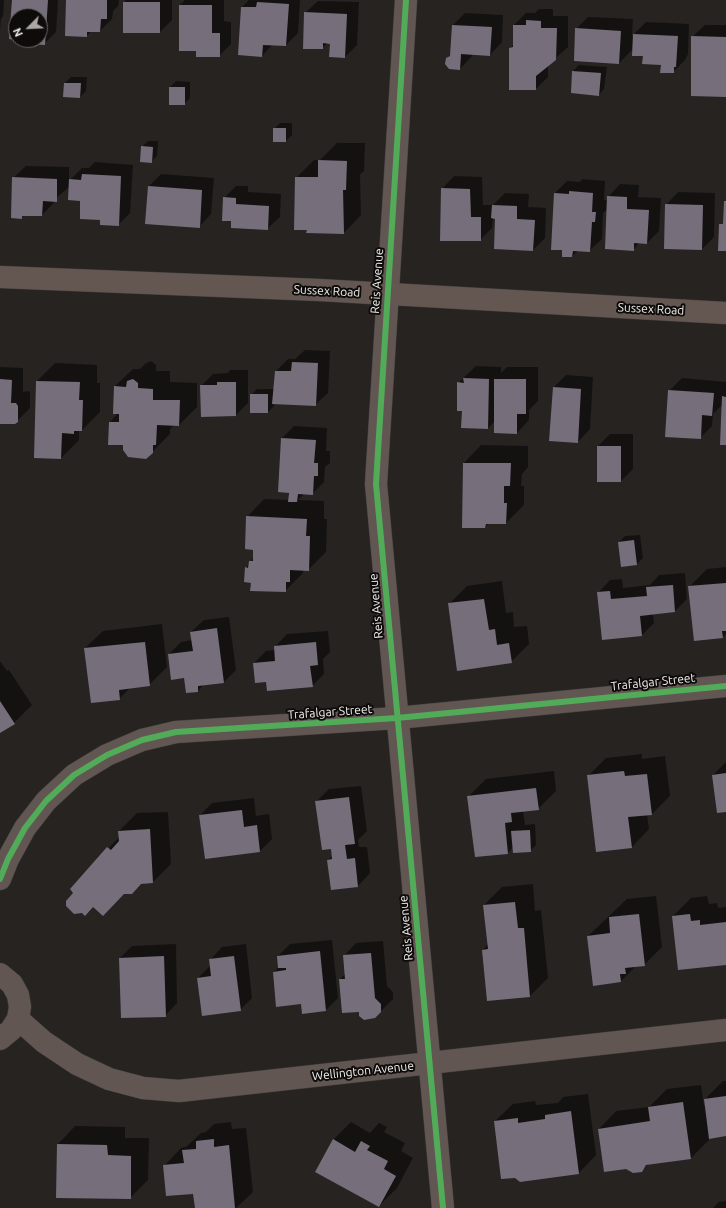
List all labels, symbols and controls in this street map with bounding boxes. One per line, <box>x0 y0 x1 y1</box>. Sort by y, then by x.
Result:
north arrow <box>8 8 48 48</box>
text: N <box>11 26 25 39</box>
street label: Reis Avenue <box>368 248 386 314</box>
street label: Sussex Road <box>293 282 361 300</box>
street label: Sussex Road <box>617 300 685 318</box>
street label: Reis Avenue <box>366 573 386 639</box>
street label: Trafalgar Street <box>610 670 696 694</box>
street label: Trafalgar Street <box>287 702 373 722</box>
street label: Reis Avenue <box>396 895 416 961</box>
street label: Wellington Avenue <box>311 1058 415 1084</box>

